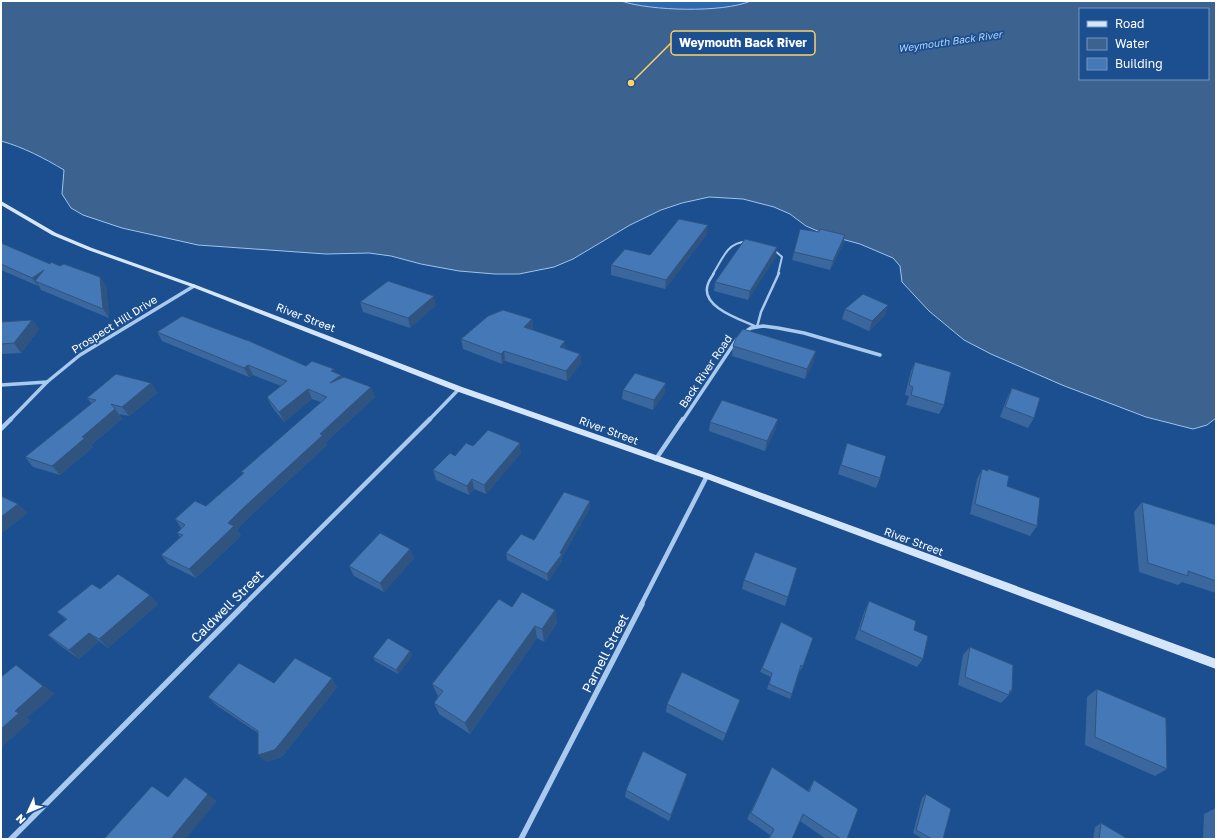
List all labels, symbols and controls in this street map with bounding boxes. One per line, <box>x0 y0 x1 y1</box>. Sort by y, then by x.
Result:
legend <box>1079 8 1209 80</box>
text: Road <box>1115 16 1144 31</box>
water label: Weymouth Back River <box>897 27 1005 55</box>
callout: Weymouth Back River <box>671 31 815 55</box>
text: Weymouth Back River <box>679 35 807 50</box>
text: Water <box>1115 36 1149 51</box>
text: Building <box>1115 56 1163 71</box>
street label: Prospect Hill Drive <box>69 292 159 356</box>
street label: River Street <box>275 300 337 334</box>
street label: Back River Road <box>676 332 734 410</box>
street label: River Street <box>577 413 641 447</box>
street label: River Street <box>882 524 946 558</box>
street label: Caldwell Street <box>187 566 267 646</box>
street label: Parnell Street <box>578 611 632 695</box>
north arrow <box>8 792 48 832</box>
text: N <box>13 812 28 827</box>

